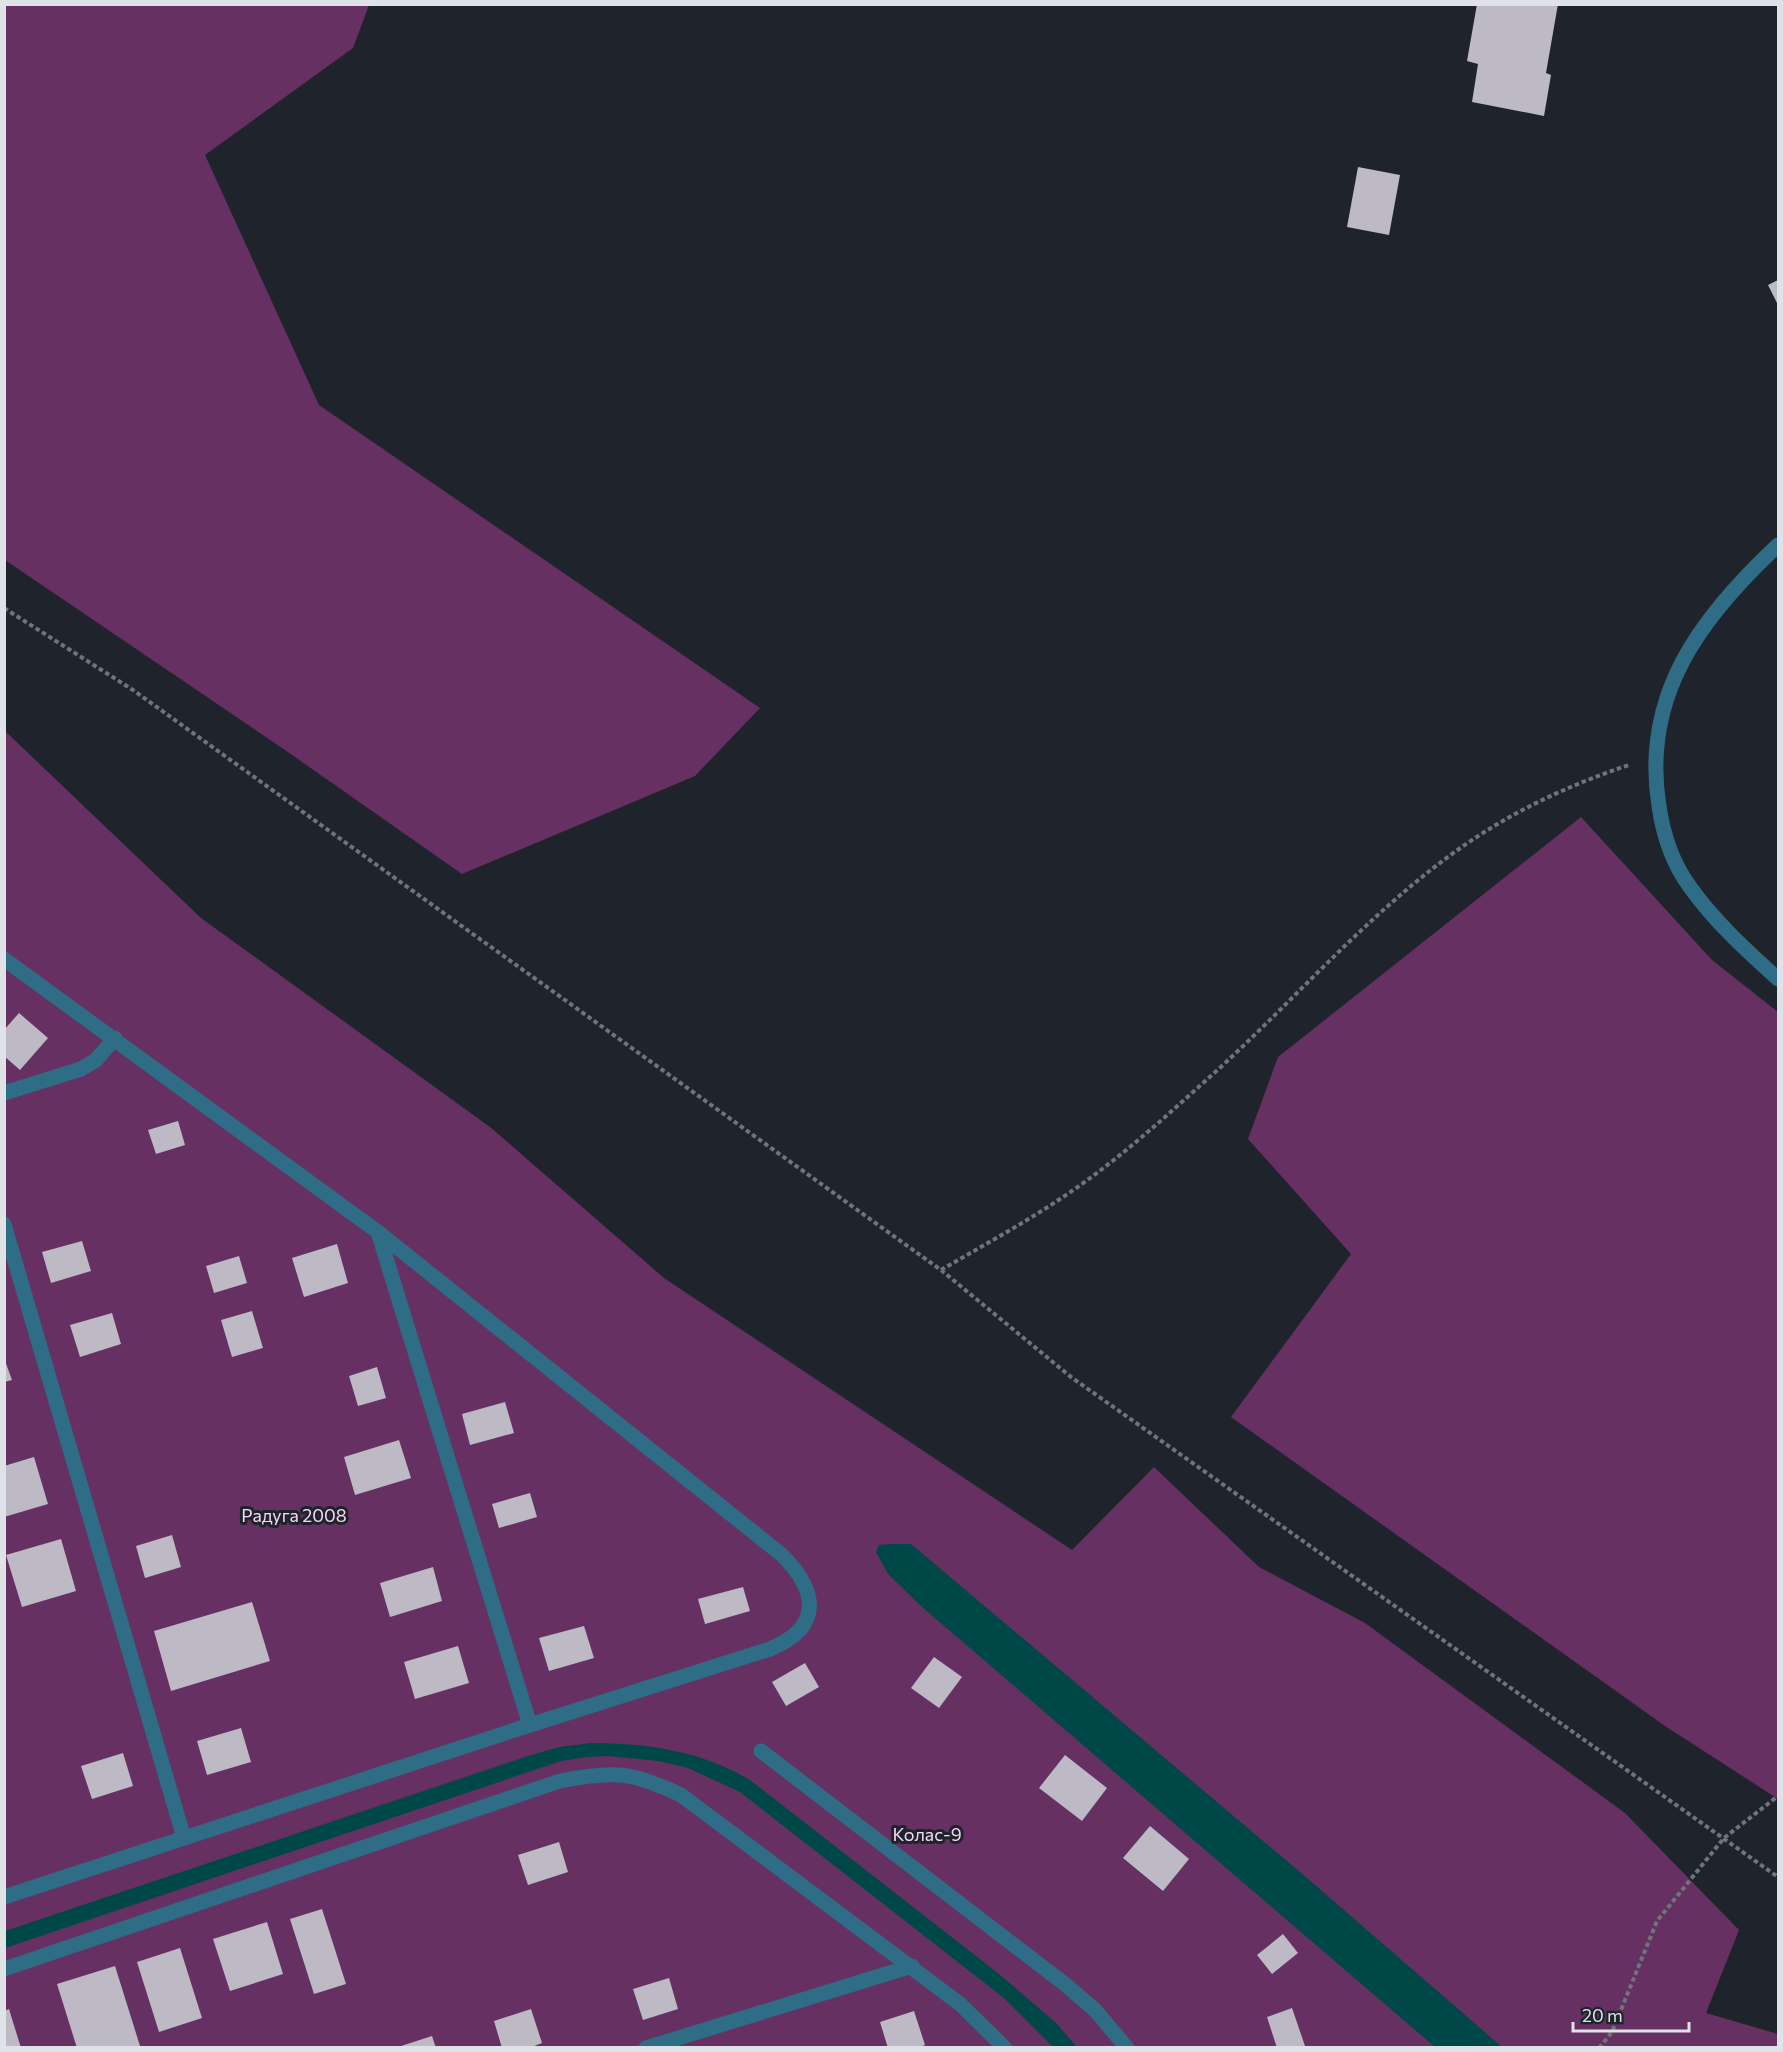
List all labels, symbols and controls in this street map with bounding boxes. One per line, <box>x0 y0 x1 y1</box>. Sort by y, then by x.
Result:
park label: Радуга 2008 <box>241 1504 347 1526</box>
park label: Колас-9 <box>892 1823 962 1845</box>
scale bar <box>1573 1995 1688 2033</box>
text: 20 m <box>1582 2004 1623 2026</box>

